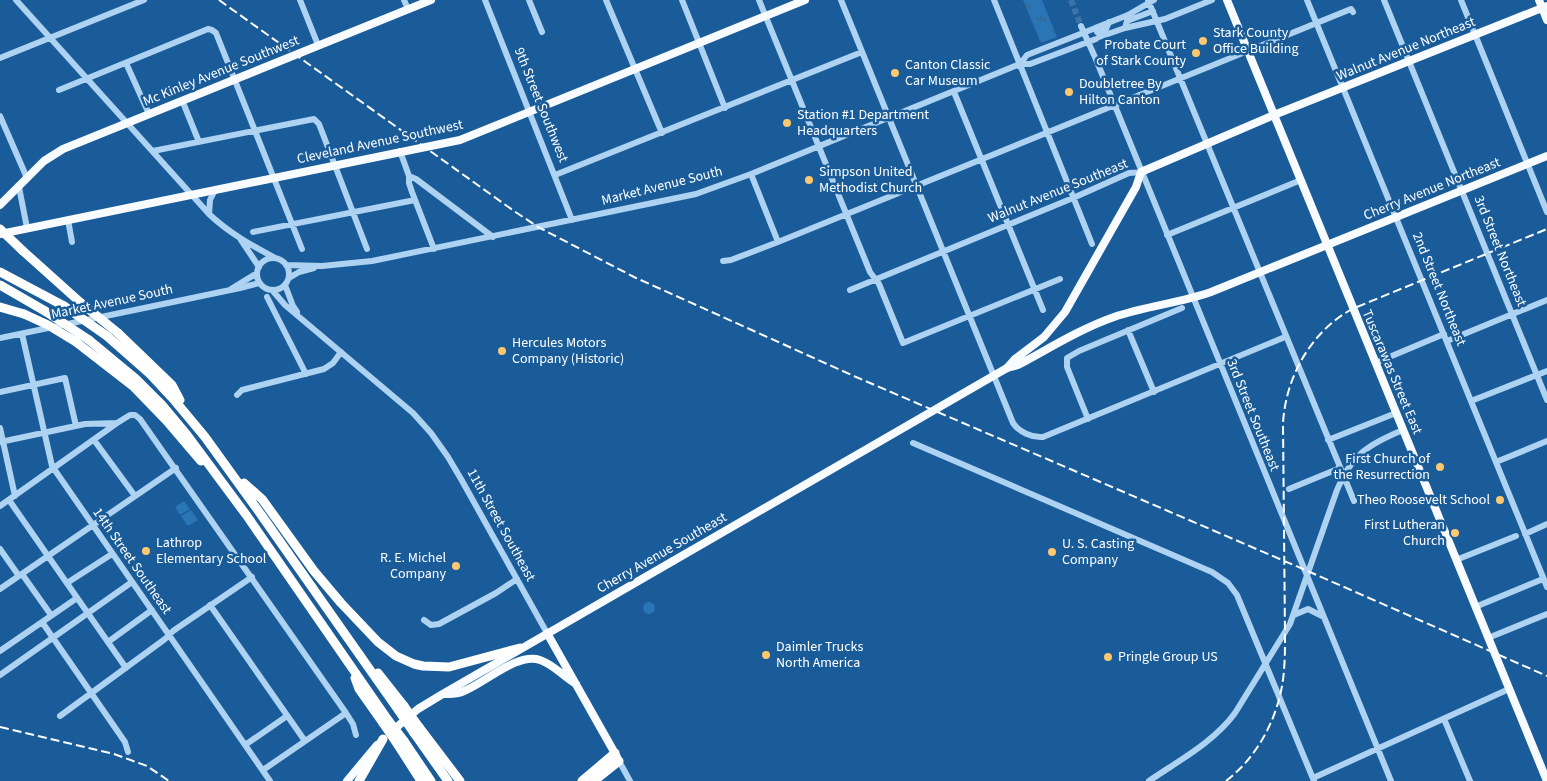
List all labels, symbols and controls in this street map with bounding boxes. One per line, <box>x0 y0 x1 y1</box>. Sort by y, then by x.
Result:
street label: Walnut Avenue Northeast <box>1334 12 1479 86</box>
place label: Stark County Office Building <box>1213 23 1298 59</box>
street label: Mc Kinley Avenue Southwest <box>140 30 302 112</box>
place label: Probate Court of Stark County <box>1096 35 1186 71</box>
marker: Stark County Office Building <box>1197 35 1209 47</box>
street label: 9th Street Southwest <box>509 45 573 166</box>
marker: Probate Court of Stark County <box>1190 47 1202 59</box>
place label: Canton Classic Car Museum <box>905 55 991 91</box>
marker: Canton Classic Car Museum <box>889 67 901 79</box>
place label: Doubletree By Hilton Canton <box>1079 74 1162 110</box>
marker: Doubletree By Hilton Canton <box>1063 86 1075 98</box>
place label: Station #1 Department Headquarters <box>797 105 929 141</box>
street label: Cleveland Avenue Southwest <box>295 115 465 169</box>
marker: Station #1 Department Headquarters <box>781 117 793 129</box>
street label: Cherry Avenue Northeast <box>1361 152 1504 226</box>
street label: Walnut Avenue Southeast <box>985 154 1131 228</box>
street label: Market Avenue South <box>599 161 725 211</box>
place label: Simpson United Methodist Church <box>819 162 922 198</box>
marker: Simpson United Methodist Church <box>803 174 815 186</box>
street label: 3rd Street Northeast <box>1469 192 1531 310</box>
street label: 2nd Street Northeast <box>1407 229 1471 349</box>
street label: Market Avenue South <box>49 279 175 325</box>
street label: Tuscarawas Street East <box>1357 307 1427 438</box>
place label: Hercules Motors Company (Historic) <box>512 333 624 369</box>
marker: Hercules Motors Company (Historic) <box>496 345 508 357</box>
street label: 3rd Street Southeast <box>1221 356 1285 474</box>
place label: First Church of the Resurrection <box>1333 449 1431 485</box>
marker: First Church of the Resurrection <box>1434 461 1446 473</box>
street label: 11th Street Southeast <box>462 465 540 585</box>
place label: Theo Roosevelt School <box>1357 490 1490 510</box>
marker: Theo Roosevelt School <box>1494 494 1506 506</box>
street label: 14th Street Southeast <box>88 504 177 619</box>
street label: Cherry Avenue Southeast <box>593 507 731 598</box>
place label: First Lutheran Church <box>1364 515 1445 551</box>
marker: First Lutheran Church <box>1449 527 1461 539</box>
place label: Lathrop Elementary School <box>156 533 267 569</box>
place label: U. S. Casting Company <box>1062 534 1134 570</box>
marker: Lathrop Elementary School <box>140 545 152 557</box>
marker: U. S. Casting Company <box>1046 546 1058 558</box>
place label: R. E. Michel Company <box>380 548 446 584</box>
marker: R. E. Michel Company <box>450 560 462 572</box>
place label: Daimler Trucks North America <box>776 637 864 673</box>
place label: Pringle Group US <box>1118 647 1218 667</box>
marker: Daimler Trucks North America <box>760 649 772 661</box>
marker: Pringle Group US <box>1102 651 1114 663</box>

